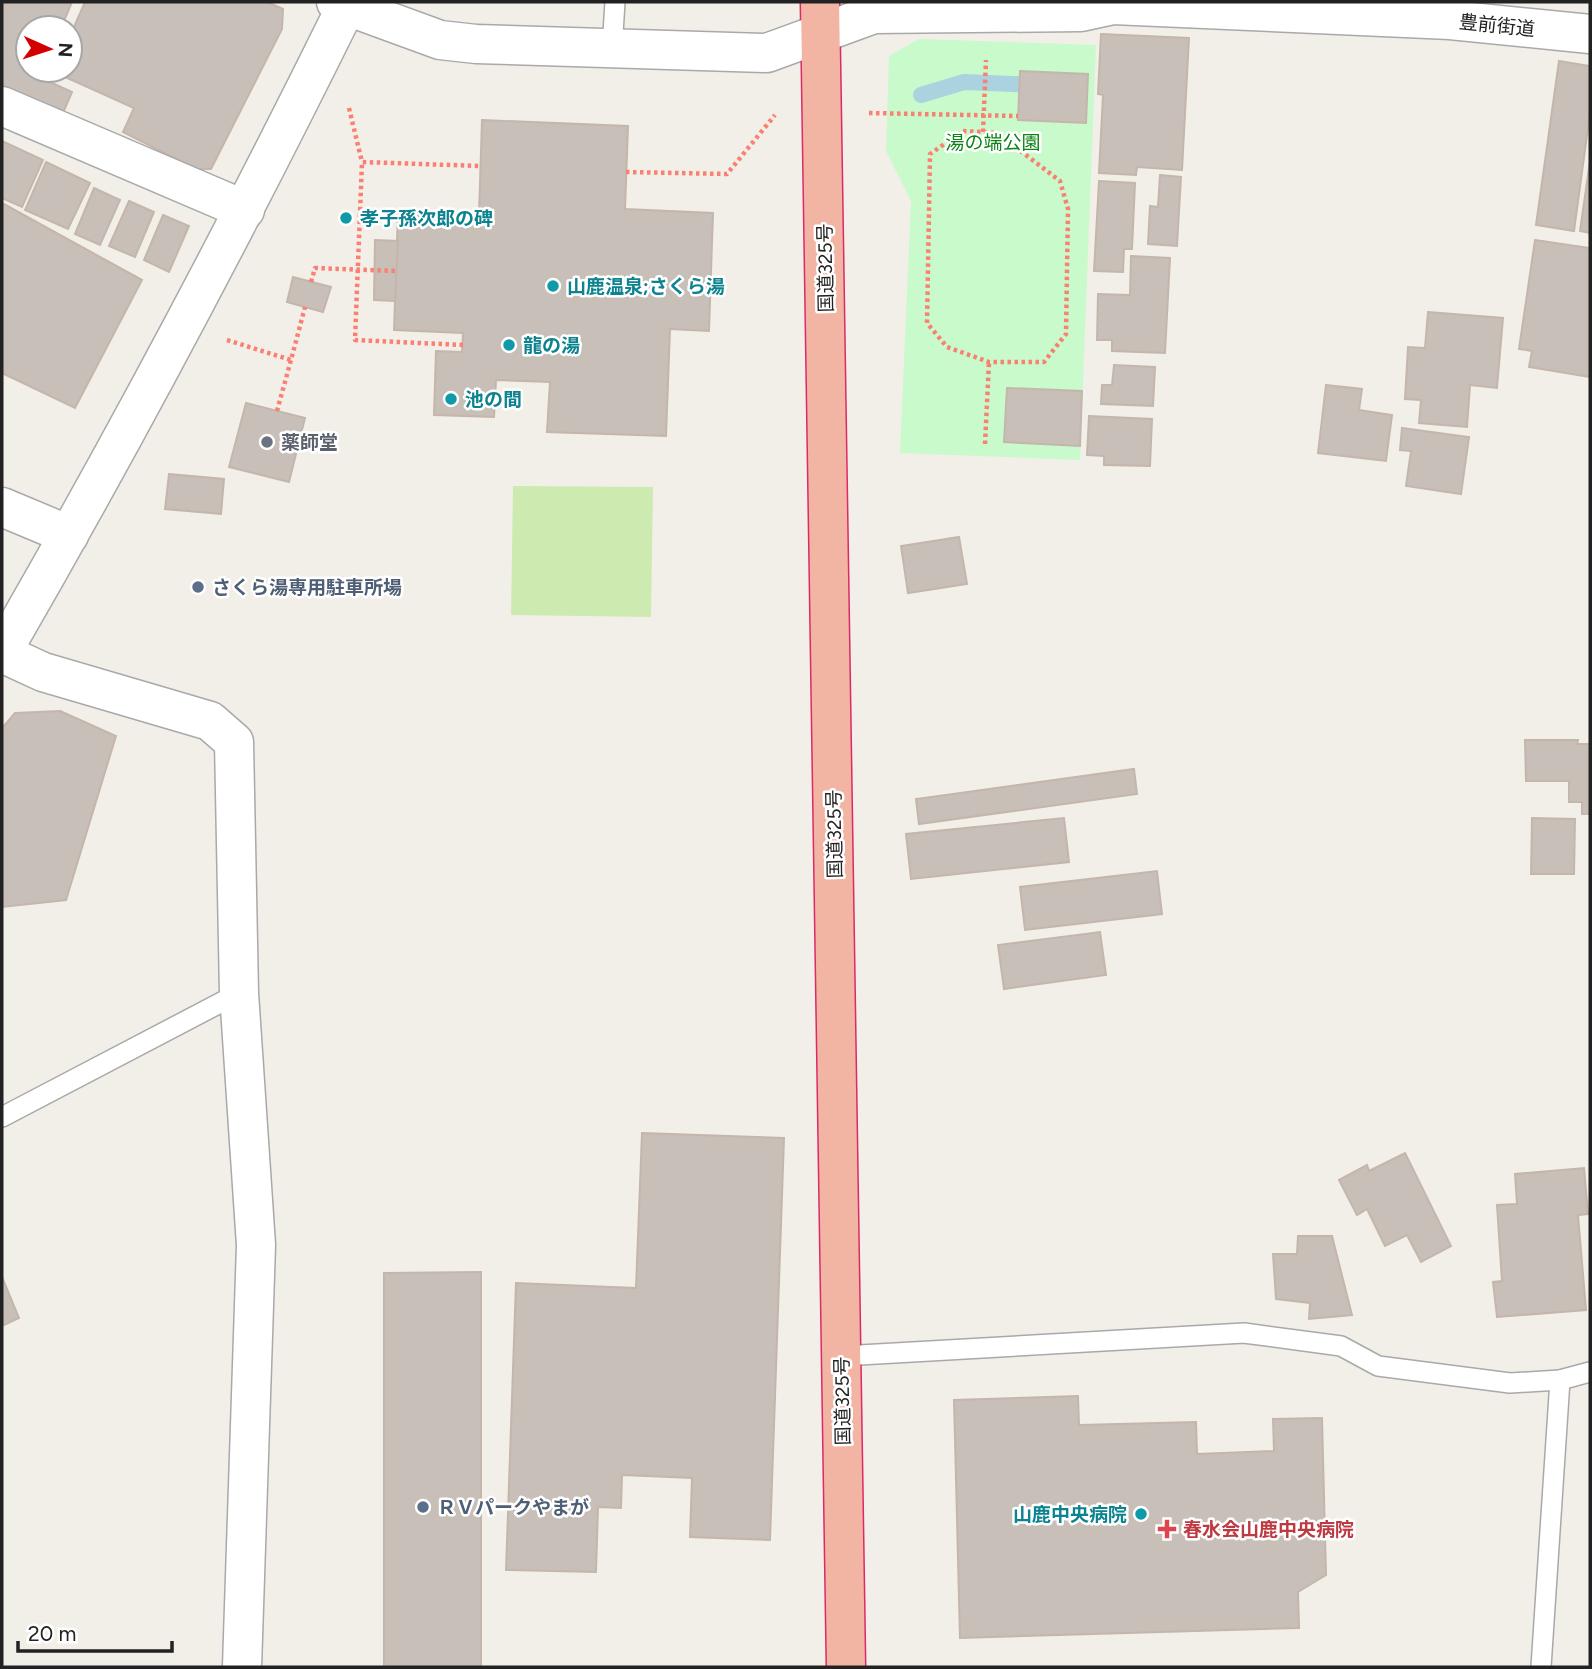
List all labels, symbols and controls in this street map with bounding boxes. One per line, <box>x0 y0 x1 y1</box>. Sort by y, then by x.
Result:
street label: 豊前街道 <box>1458 10 1536 41</box>
north arrow <box>14 14 84 84</box>
text: N <box>54 42 77 58</box>
park label: 湯の端公園 <box>945 131 1041 154</box>
place label: 孝子孫次郎の碑 <box>360 207 493 230</box>
marker: 孝子孫次郎の碑 <box>338 210 354 226</box>
street label: 国道325号 <box>813 223 838 313</box>
place label: 山鹿温泉;さくら湯 <box>567 275 725 298</box>
marker: 山鹿温泉;さくら湯 <box>545 278 561 294</box>
place label: 龍の湯 <box>523 334 580 357</box>
marker: 龍の湯 <box>501 337 517 353</box>
place label: 池の間 <box>465 388 522 411</box>
marker: 池の間 <box>443 391 459 407</box>
place label: 薬師堂 <box>281 431 338 454</box>
marker: 薬師堂 <box>259 434 275 450</box>
place label: さくら湯専用駐車所場 <box>212 576 402 599</box>
marker: さくら湯専用駐車所場 <box>190 579 206 595</box>
street label: 国道325号 <box>822 789 847 879</box>
street label: 国道325号 <box>830 1356 855 1446</box>
place label: ＲＶパークやまが <box>437 1496 589 1519</box>
marker: ＲＶパークやまが <box>415 1499 431 1515</box>
place label: 山鹿中央病院 <box>1013 1503 1127 1526</box>
marker: 山鹿中央病院 <box>1133 1506 1149 1522</box>
place label: 春水会山鹿中央病院 <box>1183 1518 1354 1541</box>
marker: 春水会山鹿中央病院 <box>1157 1519 1177 1539</box>
scale bar <box>18 1610 172 1654</box>
text: 20 m <box>28 1621 76 1646</box>

